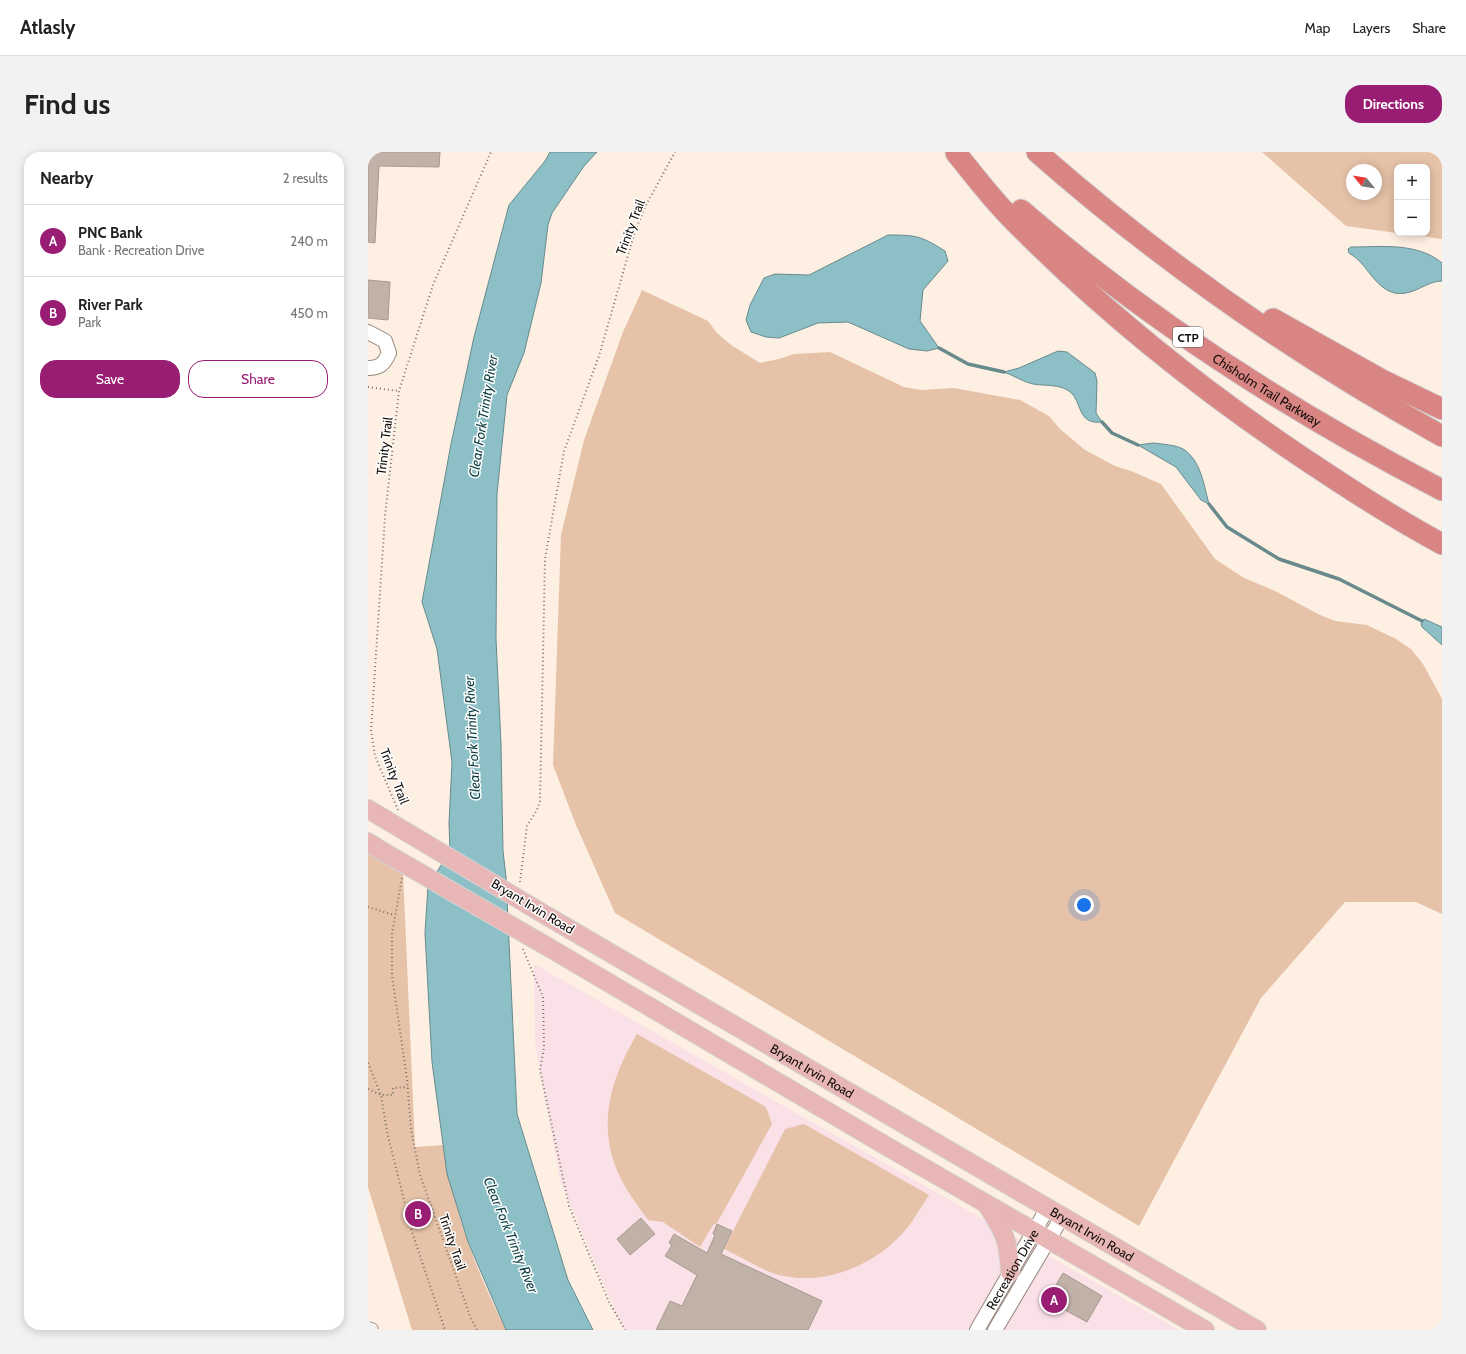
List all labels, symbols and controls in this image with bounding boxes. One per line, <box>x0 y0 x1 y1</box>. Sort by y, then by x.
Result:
text: Atlasly <box>20 16 76 39</box>
text: Map <box>1305 19 1330 37</box>
text: Layers <box>1352 19 1390 37</box>
text: Share <box>1412 19 1446 37</box>
button: Directions <box>1345 85 1442 123</box>
text: Find us <box>24 87 110 121</box>
north arrow <box>1346 164 1382 200</box>
map controls <box>1394 164 1430 236</box>
button: + <box>1394 164 1430 200</box>
text: Nearby <box>40 168 93 188</box>
text: 2 results <box>283 170 328 186</box>
street label: Trinity Trail <box>612 197 648 257</box>
button: − <box>1394 200 1430 236</box>
text: PNC Bank <box>78 224 142 242</box>
text: A <box>49 233 57 249</box>
text: 240 m <box>290 233 328 249</box>
text: Bank · Recreation Drive <box>78 242 205 258</box>
text: River Park <box>78 296 143 314</box>
text: B <box>49 305 57 321</box>
text: 450 m <box>290 305 328 321</box>
text: Park <box>78 314 101 330</box>
road number: CTP <box>1173 327 1203 347</box>
street label: Chisholm Trail Parkway <box>1210 350 1325 430</box>
water label: Clear Fork Trinity River <box>464 353 502 479</box>
button: Save <box>40 360 180 398</box>
button: Share <box>188 360 328 398</box>
street label: Trinity Trail <box>372 416 396 476</box>
water label: Clear Fork Trinity River <box>460 675 484 800</box>
street label: Trinity Trail <box>377 746 413 806</box>
street label: Bryant Irvin Road <box>489 875 577 937</box>
your location <box>1074 895 1094 915</box>
street label: Bryant Irvin Road <box>768 1040 857 1101</box>
water label: Clear Fork Trinity River <box>479 1174 543 1296</box>
pin: B <box>405 1199 431 1229</box>
street label: Bryant Irvin Road <box>1047 1203 1137 1264</box>
street label: Trinity Trail <box>436 1212 470 1272</box>
street label: Recreation Drive <box>982 1226 1042 1313</box>
pin: A <box>1041 1285 1067 1315</box>

